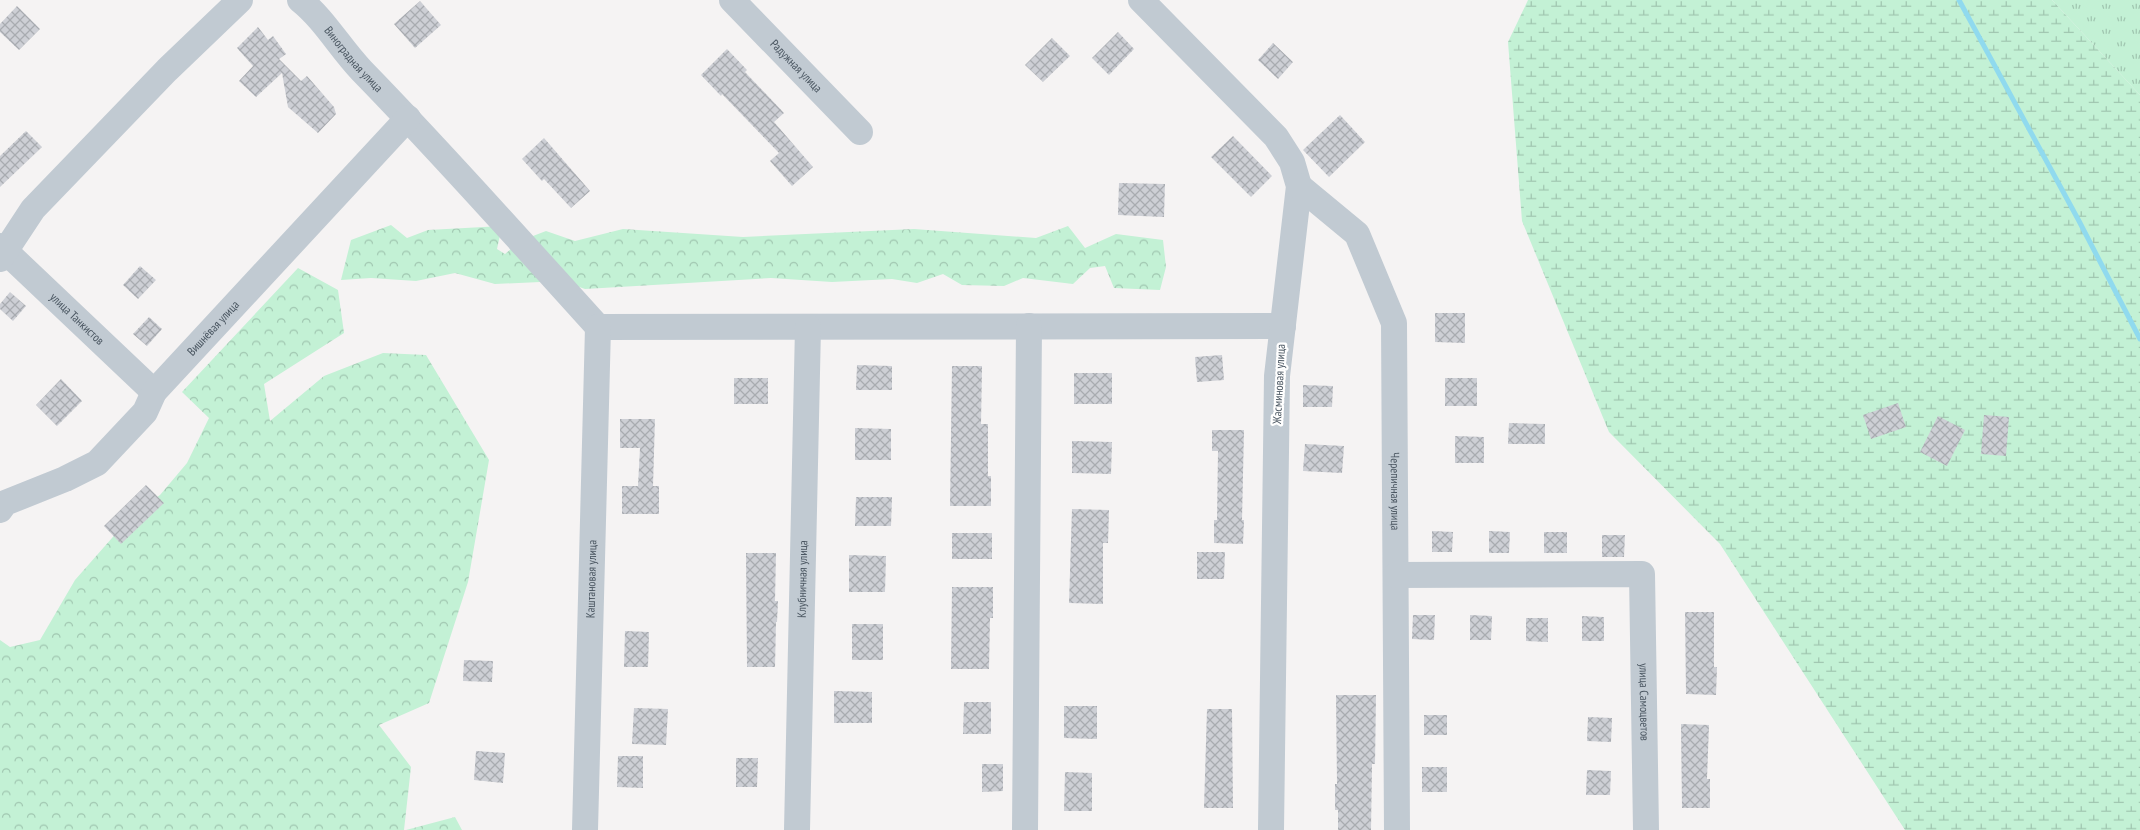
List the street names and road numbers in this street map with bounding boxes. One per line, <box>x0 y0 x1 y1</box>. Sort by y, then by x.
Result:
street label: Виноградная улица <box>322 23 386 95</box>
street label: Радужная улица <box>767 36 826 95</box>
street label: улица Танкистов <box>47 289 108 348</box>
street label: Вишнёвая улица <box>184 297 242 358</box>
street label: Жасминовая улица <box>1269 343 1288 425</box>
street label: Черепичная улица <box>1388 452 1403 531</box>
street label: Каштановая улица <box>582 540 600 618</box>
street label: Клубничная улица <box>794 540 810 618</box>
street label: улица Самоцветов <box>1636 663 1653 741</box>

